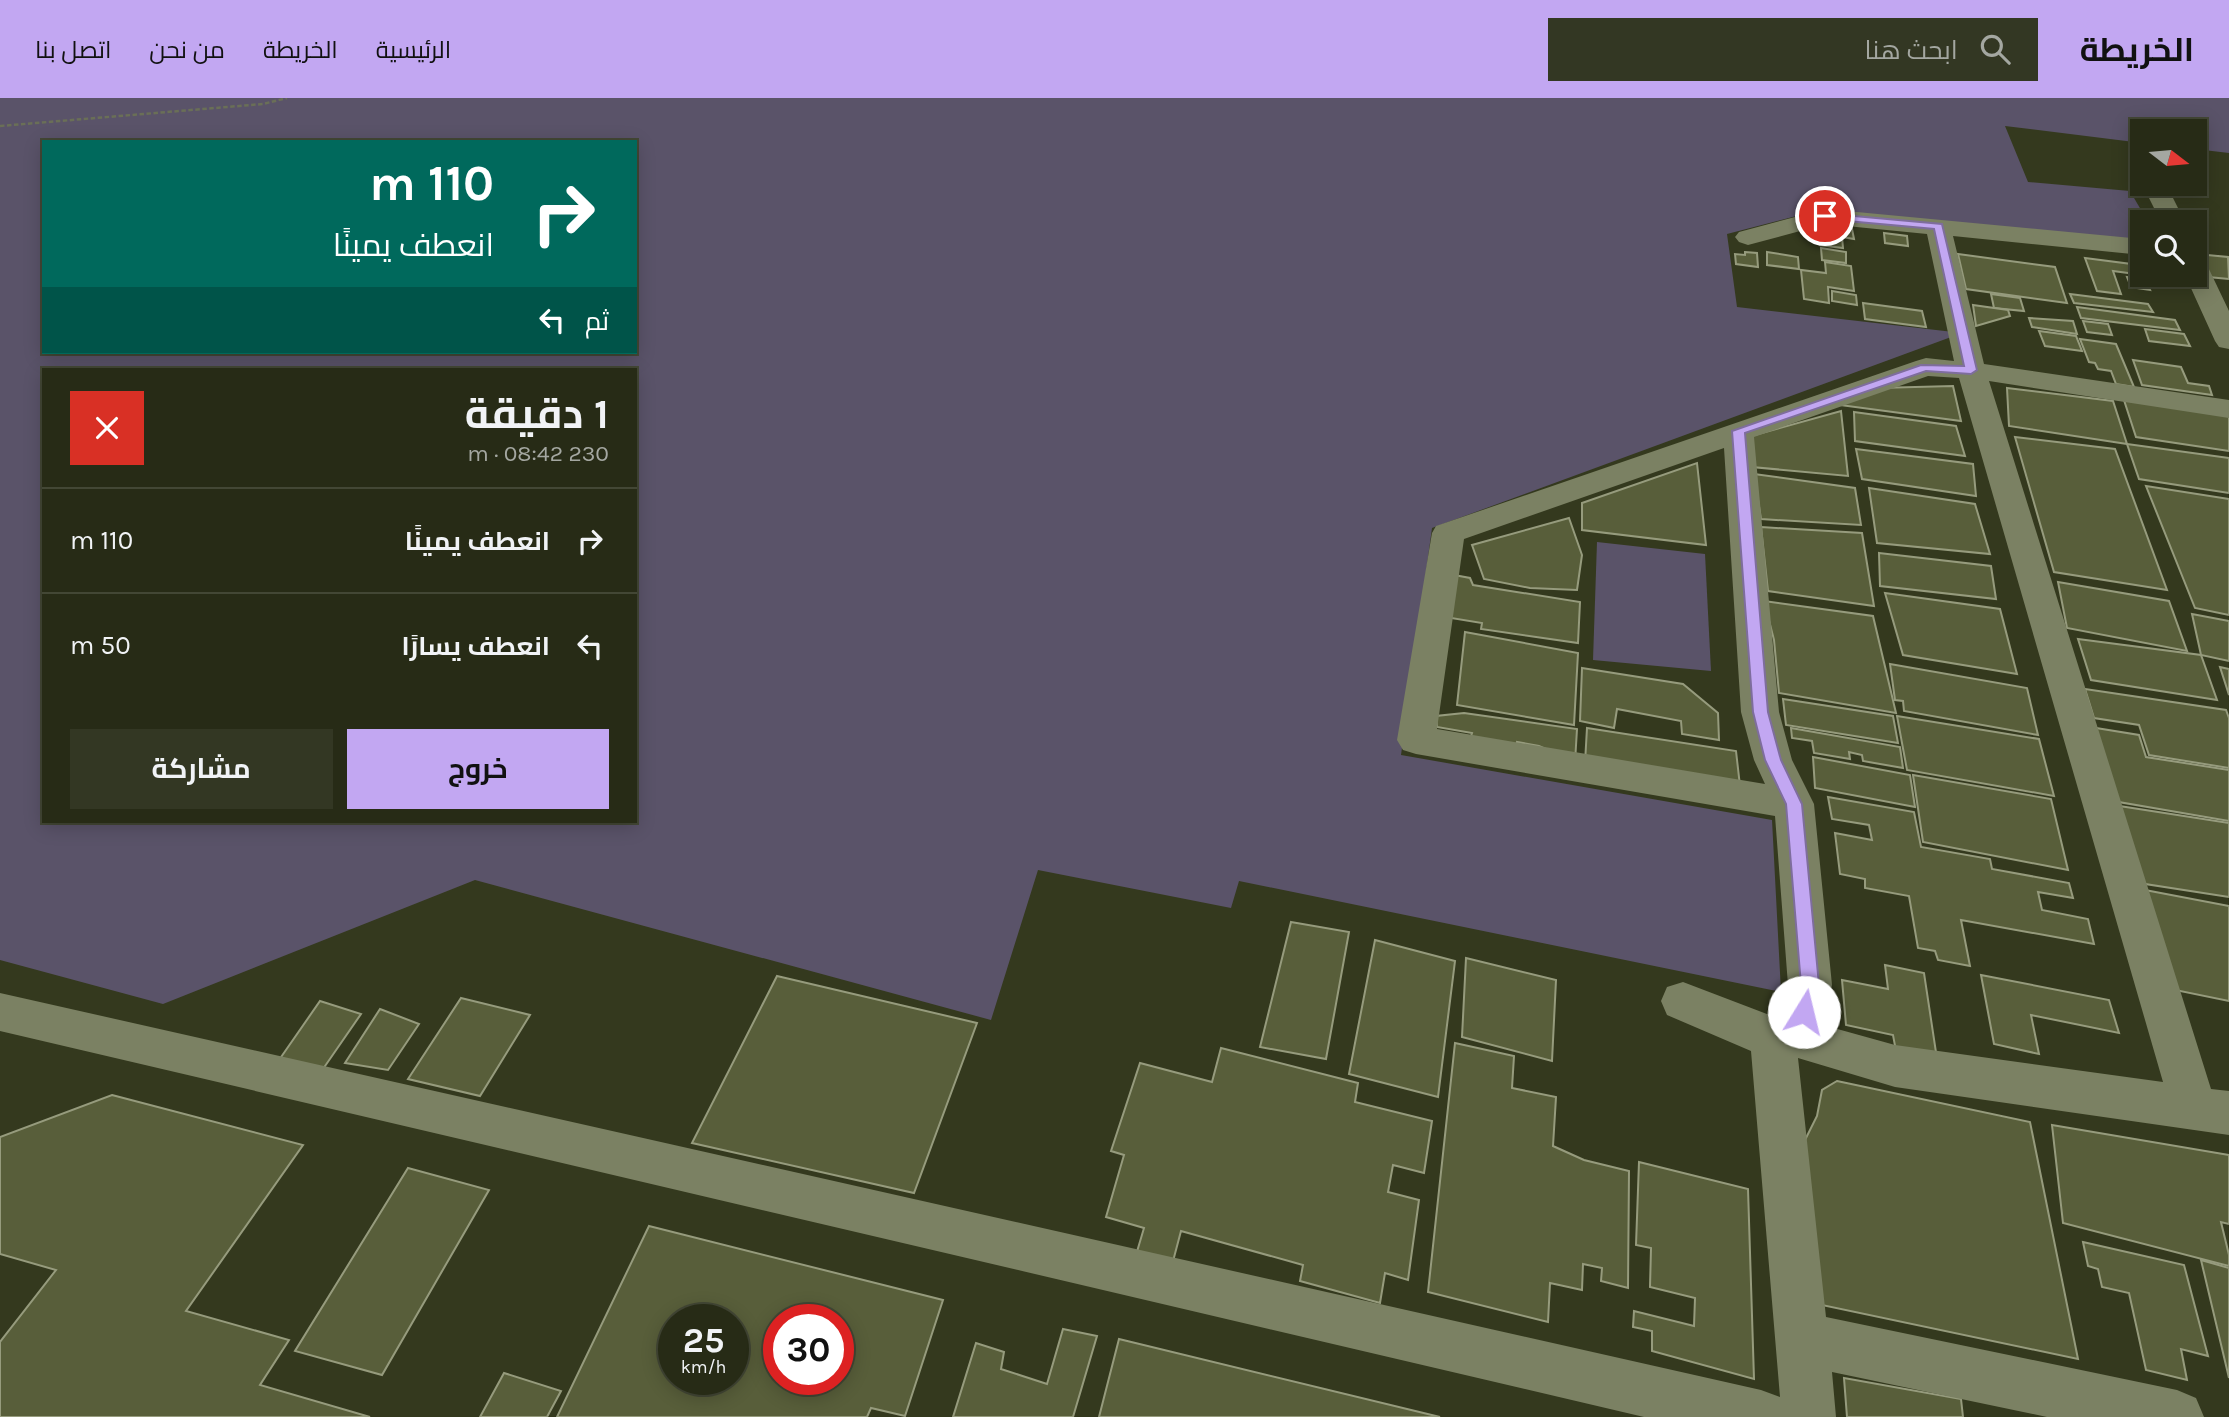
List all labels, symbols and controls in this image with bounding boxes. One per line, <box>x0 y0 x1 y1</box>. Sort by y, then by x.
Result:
search box <box>1548 18 2038 81</box>
icon: search <box>1976 30 2014 68</box>
text: الخريطة <box>2080 31 2194 69</box>
text: ابحث هنا <box>1865 35 1958 66</box>
text: اتصل بنا <box>35 36 111 64</box>
text: من نحن <box>149 36 225 64</box>
text: الخريطة <box>263 36 338 64</box>
text: الرئيسية <box>376 36 451 64</box>
north arrow <box>2130 119 2207 196</box>
map controls <box>2130 119 2207 287</box>
text: 110 m <box>369 155 494 212</box>
icon: right <box>518 168 609 259</box>
pin <box>1795 186 1855 246</box>
icon: arrive <box>1806 197 1844 235</box>
button: search <box>2130 210 2207 287</box>
text: انعطف يمينًا <box>333 227 494 264</box>
icon: left <box>533 301 571 339</box>
text: ثم <box>585 306 609 337</box>
text: 1 دقيقة <box>465 389 609 439</box>
button: close <box>70 391 144 465</box>
text: 230 m · 08:42 <box>467 440 609 467</box>
icon: right <box>571 522 609 560</box>
text: 110 m <box>70 525 133 556</box>
text: انعطف يمينًا <box>405 526 550 557</box>
icon: left <box>571 627 609 665</box>
text: 50 m <box>70 630 131 661</box>
text: انعطف يسارًا <box>402 631 550 662</box>
button: مشاركة <box>70 729 333 809</box>
button: خروج <box>347 729 609 809</box>
position arrow <box>1767 975 1841 1049</box>
speed limit sign: 30 <box>763 1304 854 1395</box>
text: 25 <box>683 1320 724 1361</box>
text: km/h <box>681 1356 726 1378</box>

